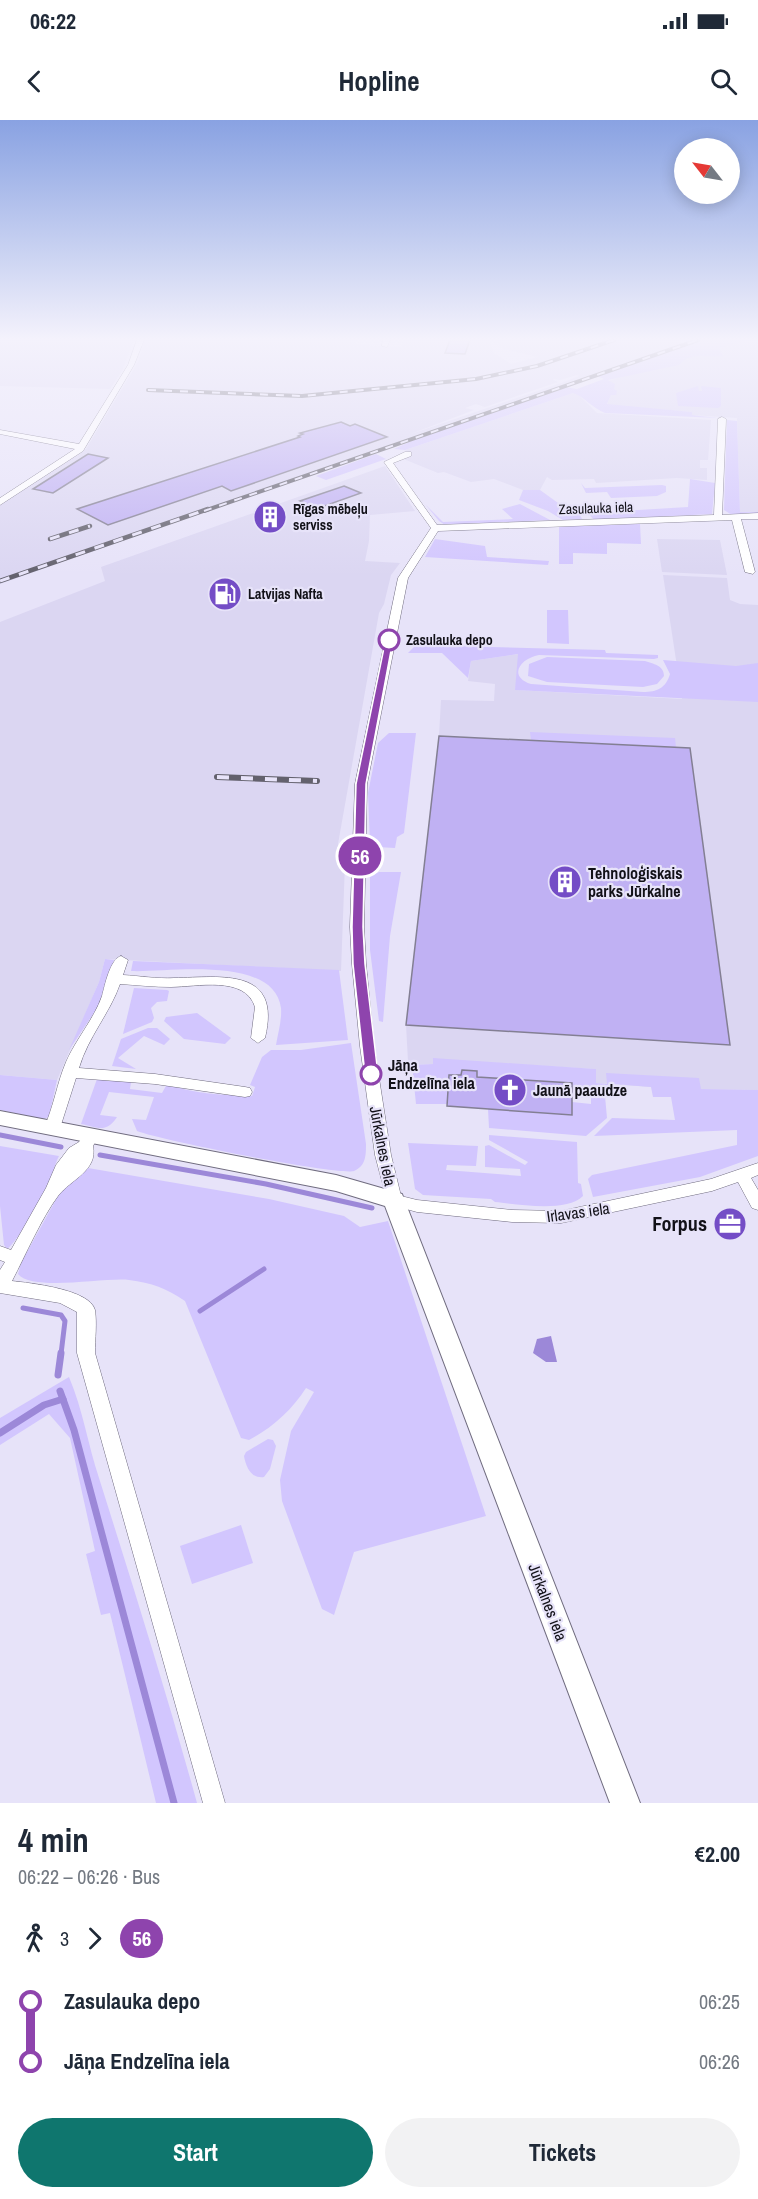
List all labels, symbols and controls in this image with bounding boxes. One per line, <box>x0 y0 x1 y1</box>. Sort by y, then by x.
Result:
text: 06:22 <box>30 6 76 36</box>
text: Hopline <box>338 63 420 99</box>
icon: back <box>18 65 51 98</box>
icon: search <box>707 65 740 98</box>
north arrow <box>674 138 740 204</box>
map controls <box>674 138 740 204</box>
street label: Zasulauka iela <box>558 498 634 518</box>
building icon: Rīgas mēbeļu serviss <box>252 499 288 535</box>
place label: Rīgas mēbeļu serviss <box>293 500 368 534</box>
fuel station icon: Latvijas Nafta <box>207 576 243 612</box>
place label: Latvijas Nafta <box>248 585 323 603</box>
marker: Zasulauka depo <box>378 629 400 651</box>
place label: Zasulauka depo <box>406 631 493 649</box>
line badge: 56 <box>333 836 387 876</box>
text: 56 <box>350 842 370 871</box>
place label: Tehnoloģiskais parks Jūrkalne <box>588 862 683 902</box>
building icon: Tehnoloģiskais parks Jūrkalne <box>547 864 583 900</box>
place label: Jāņa Endzelīna iela <box>388 1054 475 1094</box>
marker: Jāņa Endzelīna iela <box>360 1063 382 1085</box>
church icon: Jaunā paaudze <box>492 1072 528 1108</box>
place label: Jaunā paaudze <box>533 1079 627 1101</box>
street label: Jūrkalnes iela <box>364 1104 402 1189</box>
street label: Irlavas iela <box>545 1197 612 1227</box>
office icon: Forpus <box>712 1206 748 1242</box>
place label: Forpus <box>652 1210 707 1237</box>
street label: Jūrkalnes iela <box>523 1560 573 1644</box>
text: 4 min <box>18 1818 89 1862</box>
text: €2.00 <box>695 1839 740 1869</box>
text: 06:22 – 06:26 · Bus <box>18 1863 160 1890</box>
icon: walk <box>18 1922 51 1955</box>
icon: forward <box>78 1922 111 1955</box>
text: 56 <box>132 1924 151 1953</box>
text: 3 <box>60 1925 69 1952</box>
text: Zasulauka depo <box>64 1986 200 2016</box>
text: 06:25 <box>699 1988 740 2015</box>
text: Jāņa Endzelīna iela <box>64 2046 229 2076</box>
text: 06:26 <box>699 2048 740 2075</box>
button: Start <box>18 2118 373 2187</box>
button: Tickets <box>385 2118 740 2187</box>

